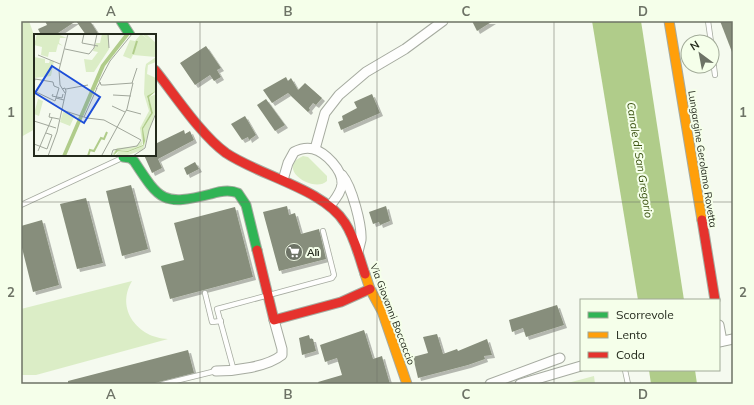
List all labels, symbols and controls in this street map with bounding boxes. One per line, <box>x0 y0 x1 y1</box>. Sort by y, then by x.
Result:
text: A <box>106 3 116 19</box>
text: B <box>284 3 293 19</box>
text: C <box>462 3 471 19</box>
text: D <box>638 3 648 19</box>
inset map <box>34 34 156 156</box>
north arrow <box>680 34 720 74</box>
text: N <box>687 37 702 54</box>
street label: Lungargine Gerolamo Rovetta <box>685 90 720 228</box>
water label: Canale di San Gregorio <box>624 101 656 219</box>
text: 1 <box>7 104 15 120</box>
text: 1 <box>739 104 747 120</box>
supermarket icon: Alì <box>284 242 304 262</box>
place label: Alì <box>307 246 320 259</box>
street label: Via Giovanni Boccaccio <box>367 262 418 367</box>
text: 2 <box>7 284 15 300</box>
text: 2 <box>739 284 747 300</box>
legend <box>580 299 720 371</box>
text: Scorrevole <box>616 307 674 322</box>
text: Lento <box>616 327 647 342</box>
text: Coda <box>616 347 645 362</box>
text: A <box>106 386 116 402</box>
text: B <box>284 386 293 402</box>
text: C <box>462 386 471 402</box>
text: D <box>638 386 648 402</box>

